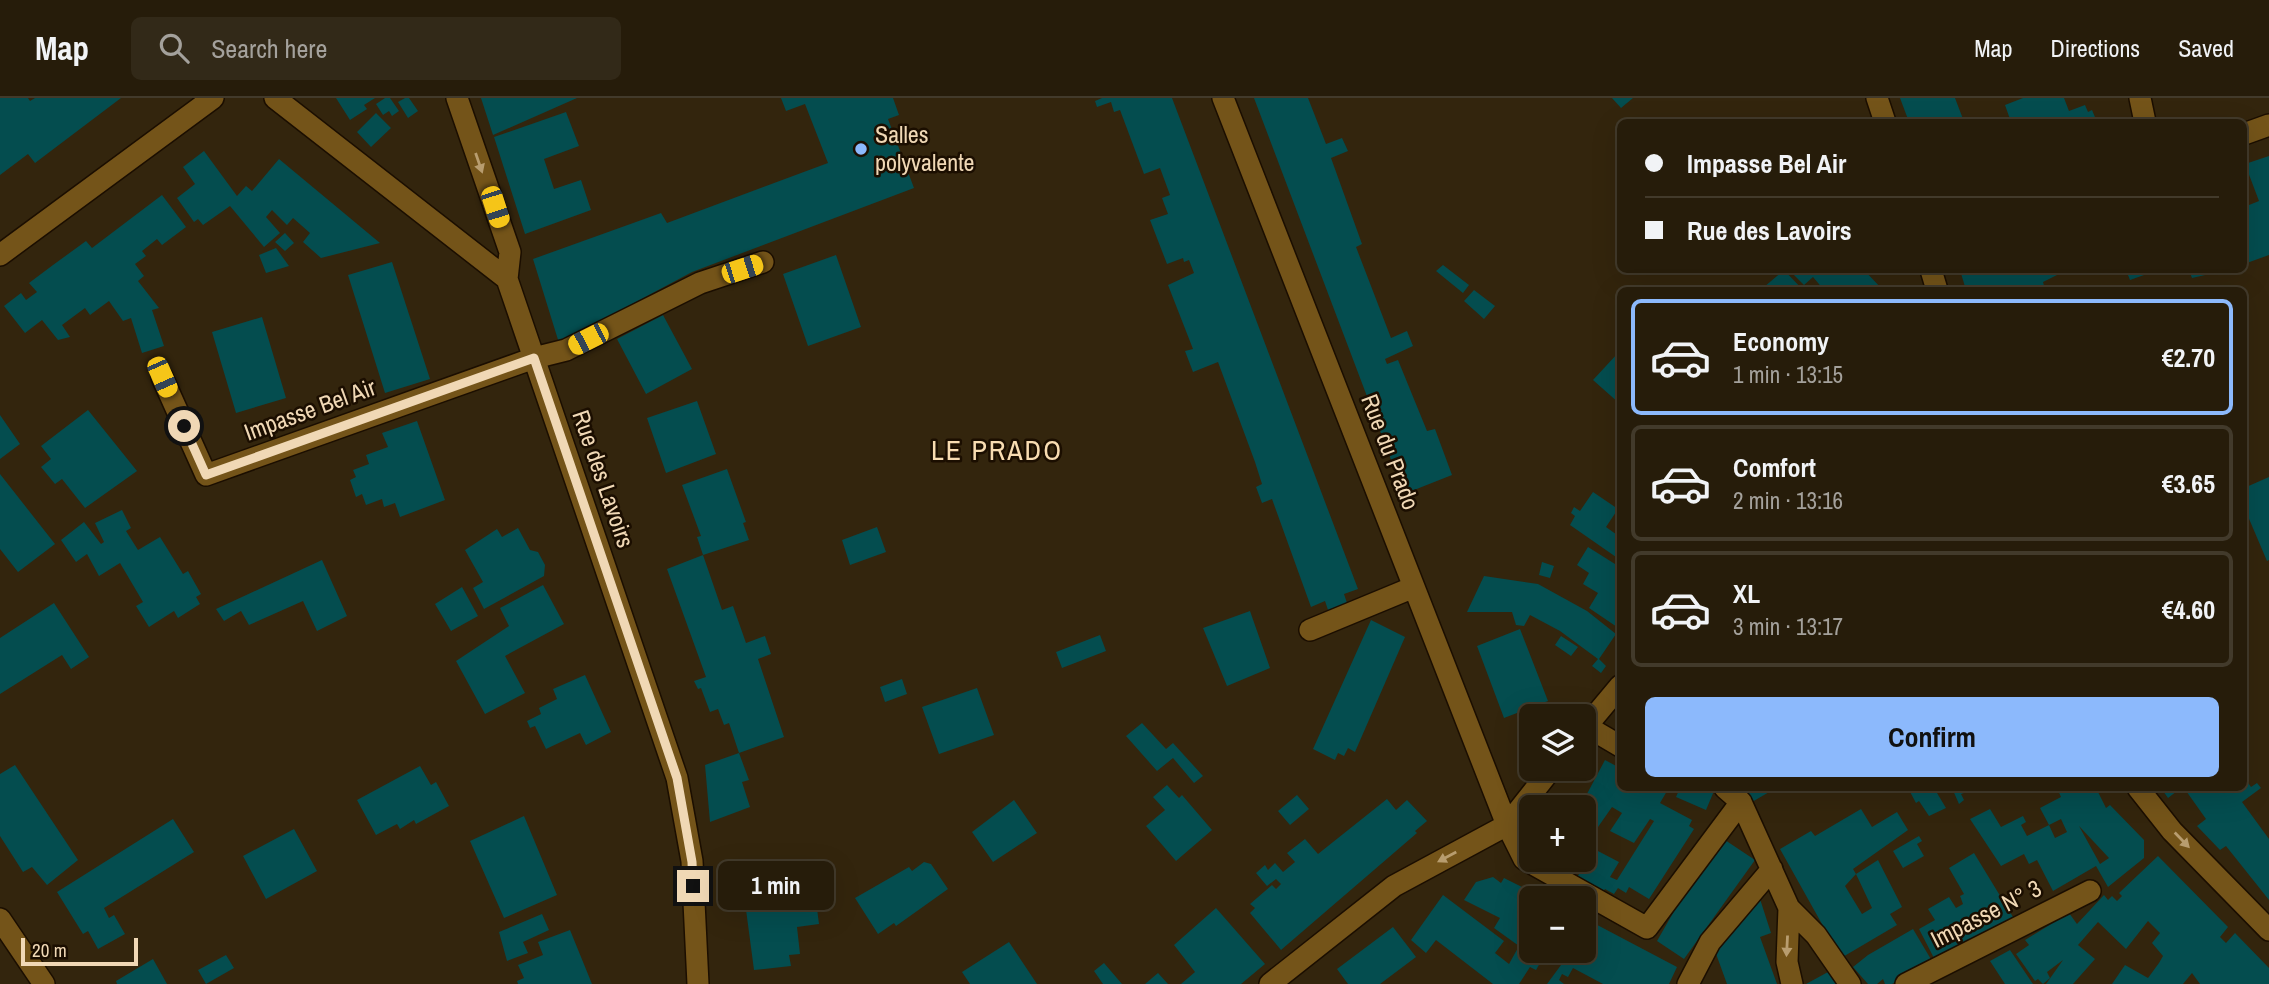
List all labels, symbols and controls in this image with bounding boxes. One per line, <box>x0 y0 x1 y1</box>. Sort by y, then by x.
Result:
search box <box>131 17 621 80</box>
text: Map <box>35 26 89 70</box>
icon: search <box>155 29 193 67</box>
text: Search here <box>211 31 327 66</box>
text: Map <box>1974 32 2012 64</box>
text: Directions <box>2050 32 2140 64</box>
text: Saved <box>2178 32 2234 64</box>
place label: Salles polyvalente <box>875 118 975 178</box>
marker: Salles polyvalente <box>853 141 869 157</box>
text: Impasse Bel Air <box>1687 146 1846 181</box>
one-way arrow <box>474 152 485 173</box>
car <box>479 184 512 230</box>
text: Rue des Lavoirs <box>1687 213 1852 248</box>
car <box>719 253 766 285</box>
car <box>565 320 612 358</box>
text: Economy <box>1733 324 1829 359</box>
icon: car <box>1649 326 1712 389</box>
text: €2.70 <box>2162 340 2215 375</box>
car <box>144 354 181 400</box>
text: 1 min · 13:15 <box>1733 359 1843 390</box>
street label: Impasse Bel Air <box>239 370 380 448</box>
street label: Rue du Prado <box>1354 389 1428 514</box>
street label: Rue des Lavoirs <box>565 406 642 552</box>
route start <box>168 410 200 442</box>
district label: LE PRADO <box>931 431 1063 469</box>
text: Comfort <box>1733 450 1816 485</box>
icon: car <box>1649 452 1712 515</box>
text: €3.65 <box>2162 466 2215 501</box>
text: 2 min · 13:16 <box>1733 485 1843 516</box>
text: XL <box>1733 576 1760 611</box>
icon: car <box>1649 578 1712 641</box>
text: €4.60 <box>2162 592 2215 627</box>
text: 3 min · 13:17 <box>1733 611 1843 642</box>
button: Confirm <box>1645 697 2219 777</box>
map controls <box>1519 704 1596 963</box>
button: layers <box>1519 704 1596 781</box>
button: + <box>1519 795 1596 872</box>
one-way arrow <box>2173 832 2190 849</box>
one-way arrow <box>1437 851 1457 863</box>
callout: 1 min <box>718 862 833 910</box>
route end <box>677 870 709 902</box>
text: 1 min <box>751 870 801 901</box>
street label: Impasse N° 3 <box>1925 872 2046 955</box>
button: − <box>1519 886 1596 963</box>
scale bar <box>21 935 138 967</box>
one-way arrow <box>1782 936 1793 958</box>
text: 20 m <box>32 937 67 963</box>

